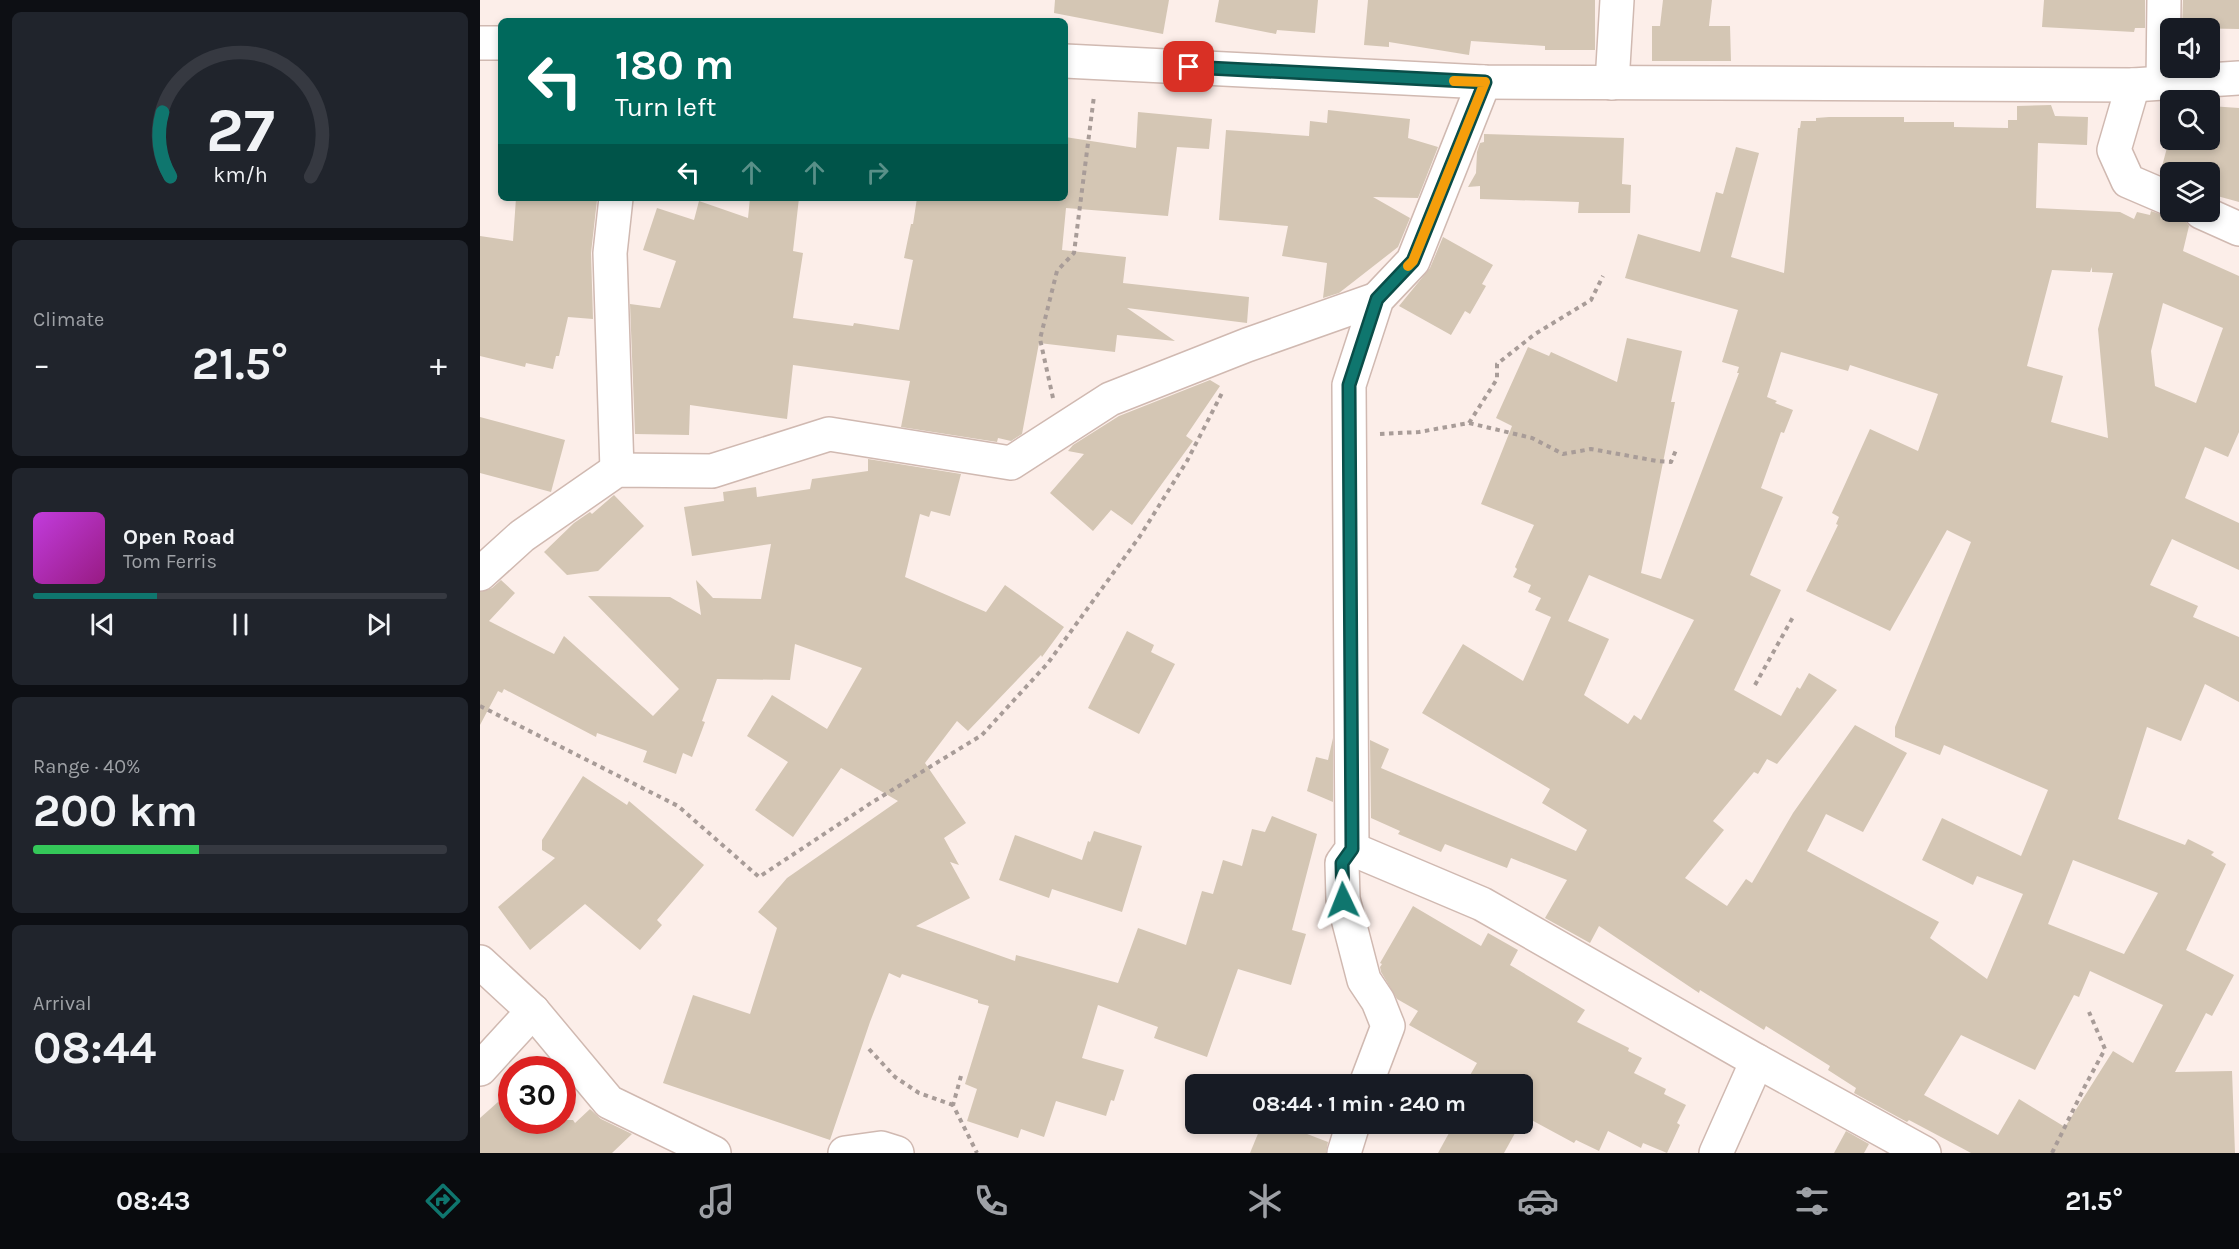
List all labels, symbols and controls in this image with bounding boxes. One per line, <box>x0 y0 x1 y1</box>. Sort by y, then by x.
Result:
map controls <box>2160 18 2220 222</box>
button: sound <box>2160 18 2220 78</box>
text: 180 m <box>615 40 734 90</box>
pin <box>1163 41 1214 92</box>
icon: left <box>516 42 594 120</box>
icon: arrive <box>1172 50 1205 83</box>
button: search <box>2160 90 2220 150</box>
text: Turn left <box>615 91 716 123</box>
text: 27 <box>206 94 274 167</box>
icon: left <box>672 156 705 189</box>
icon: ahead <box>735 156 768 189</box>
icon: ahead <box>798 156 831 189</box>
icon: right <box>861 156 894 189</box>
text: km/h <box>213 162 267 187</box>
button: layers <box>2160 162 2220 222</box>
text: Climate <box>33 308 104 331</box>
text: 21.5° <box>192 338 288 390</box>
text: − <box>33 345 50 383</box>
text: + <box>430 345 447 383</box>
text: Open Road <box>123 524 235 550</box>
text: Tom Ferris <box>123 550 217 573</box>
icon: previous <box>86 608 119 641</box>
icon: pause <box>224 608 257 641</box>
icon: next <box>362 608 395 641</box>
text: Range · 40% <box>33 755 141 778</box>
text: 200 km <box>33 785 198 837</box>
position arrow <box>1311 868 1375 932</box>
text: Arrival <box>33 992 92 1015</box>
text: 08:44 <box>33 1022 156 1074</box>
speed limit sign: 30 <box>498 1056 576 1134</box>
text: 08:44 · 1 min · 240 m <box>1252 1091 1466 1117</box>
icon: directions <box>422 1180 464 1222</box>
icon: music <box>696 1180 738 1222</box>
icon: phone <box>970 1180 1012 1222</box>
icon: climate <box>1244 1180 1286 1222</box>
icon: car <box>1517 1180 1559 1222</box>
icon: filters <box>1791 1180 1833 1222</box>
text: 08:43 <box>116 1185 191 1217</box>
text: 21.5° <box>2065 1185 2123 1217</box>

